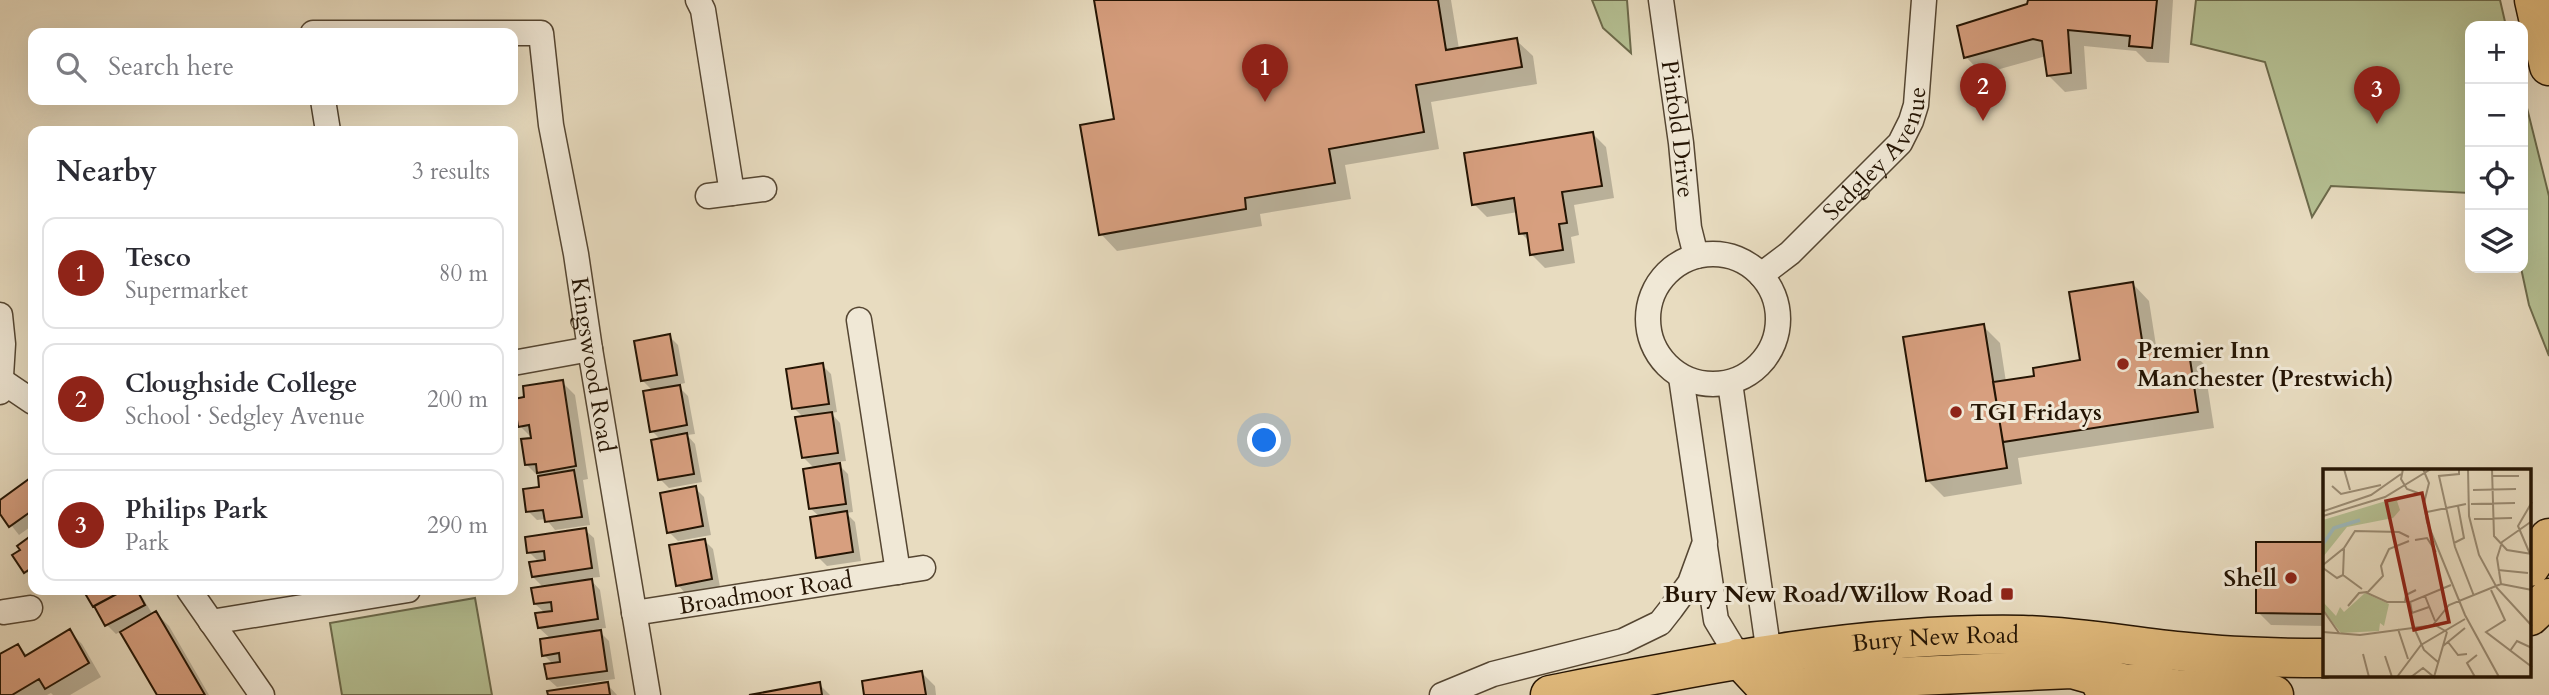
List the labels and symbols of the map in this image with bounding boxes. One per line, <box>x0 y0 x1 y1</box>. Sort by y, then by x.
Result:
pin: 1 <box>1242 44 1288 102</box>
street label: Pinfold Drive <box>1653 58 1702 199</box>
pin: 2 <box>1960 63 2006 121</box>
pin: 3 <box>2354 66 2400 124</box>
street label: Sedgley Avenue <box>1815 86 1934 228</box>
street label: Kingswood Road <box>563 275 623 455</box>
place label: Premier Inn Manchester (Prestwich) <box>2137 334 2394 395</box>
marker: Premier Inn Manchester (Prestwich) <box>2115 356 2131 372</box>
place label: TGI Fridays <box>1970 396 2102 429</box>
marker: TGI Fridays <box>1948 404 1964 420</box>
your location <box>1247 423 1281 457</box>
inset map <box>2323 469 2532 678</box>
place label: Shell <box>2223 562 2277 595</box>
street label: Broadmoor Road <box>676 563 855 623</box>
marker: Shell <box>2283 570 2299 586</box>
place label: Bury New Road/Willow Road <box>1663 578 1993 611</box>
marker: Bury New Road/Willow Road <box>1999 586 2015 602</box>
street label: Bury New Road <box>1850 619 2019 661</box>

